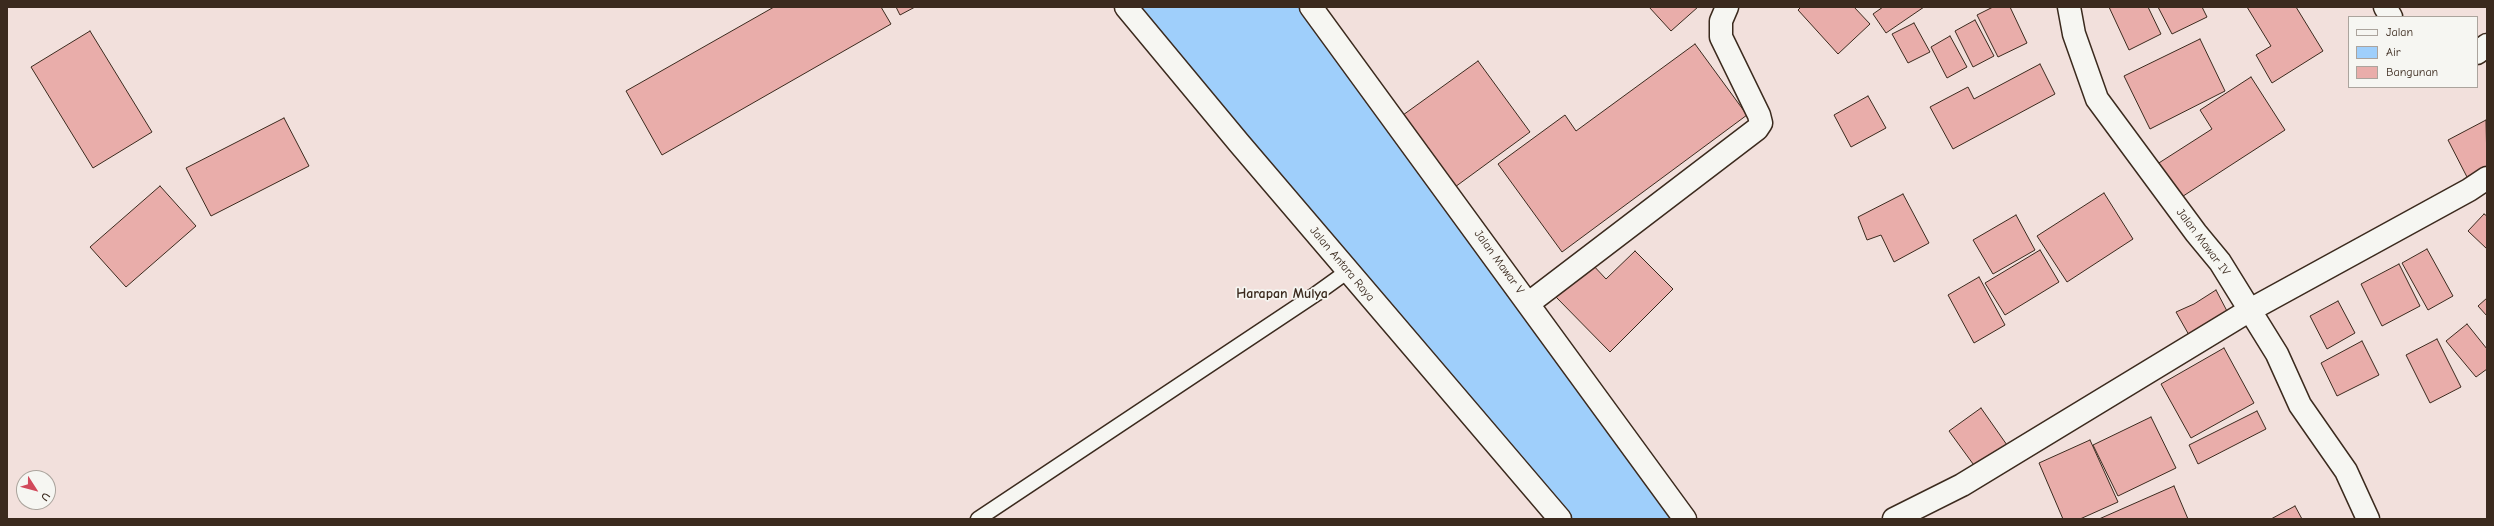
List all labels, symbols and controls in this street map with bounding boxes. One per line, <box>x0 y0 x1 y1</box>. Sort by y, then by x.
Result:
legend <box>2348 16 2478 88</box>
text: Jalan <box>2386 25 2413 39</box>
text: Air <box>2386 45 2400 59</box>
text: Bangunan <box>2386 65 2438 79</box>
street label: Jalan Mawar IV <box>2173 206 2233 278</box>
street label: Jalan Antara Raya <box>1306 224 1378 304</box>
street label: Jalan Mawar V <box>1471 227 1527 297</box>
district label: Harapan Mulya <box>1236 286 1328 302</box>
north arrow <box>16 470 56 510</box>
text: U <box>38 490 53 504</box>

